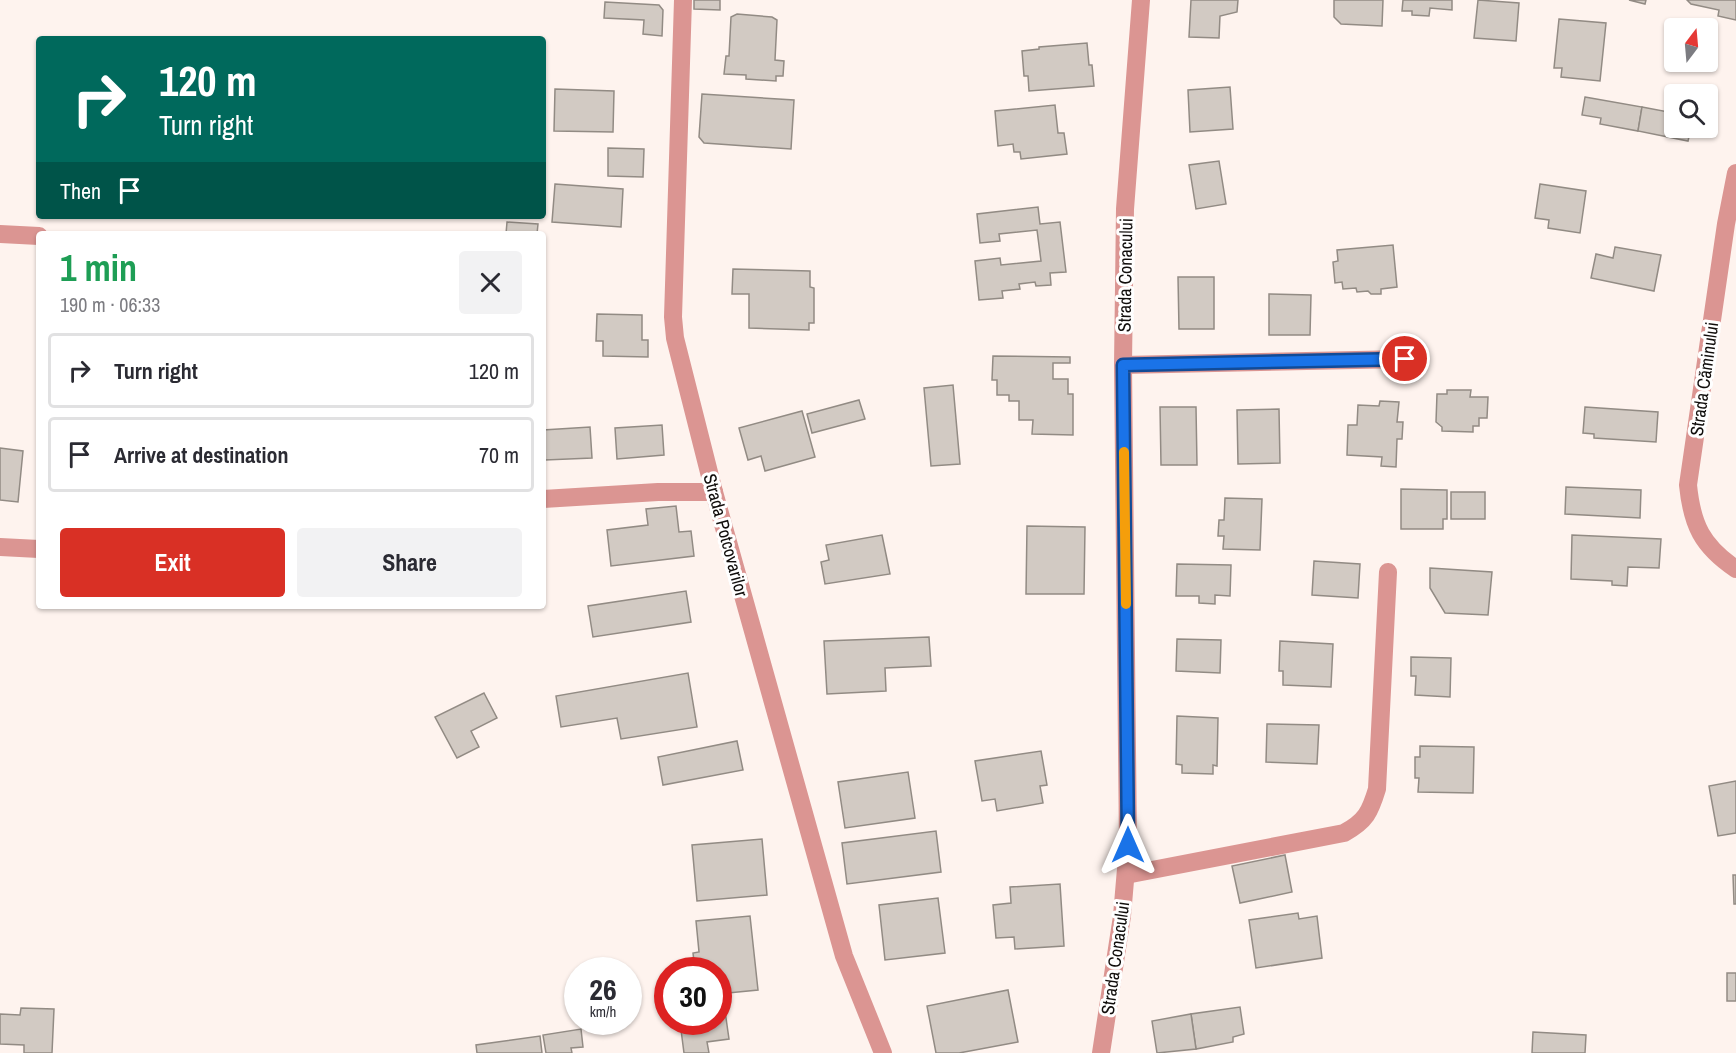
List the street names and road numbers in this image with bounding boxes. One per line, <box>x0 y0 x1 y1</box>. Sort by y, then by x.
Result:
street label: Strada Conacului <box>1112 218 1138 332</box>
street label: Strada Căminului <box>1684 320 1724 438</box>
street label: Strada Potcovarilor <box>698 471 754 599</box>
street label: Strada Conacului <box>1095 900 1135 1016</box>

